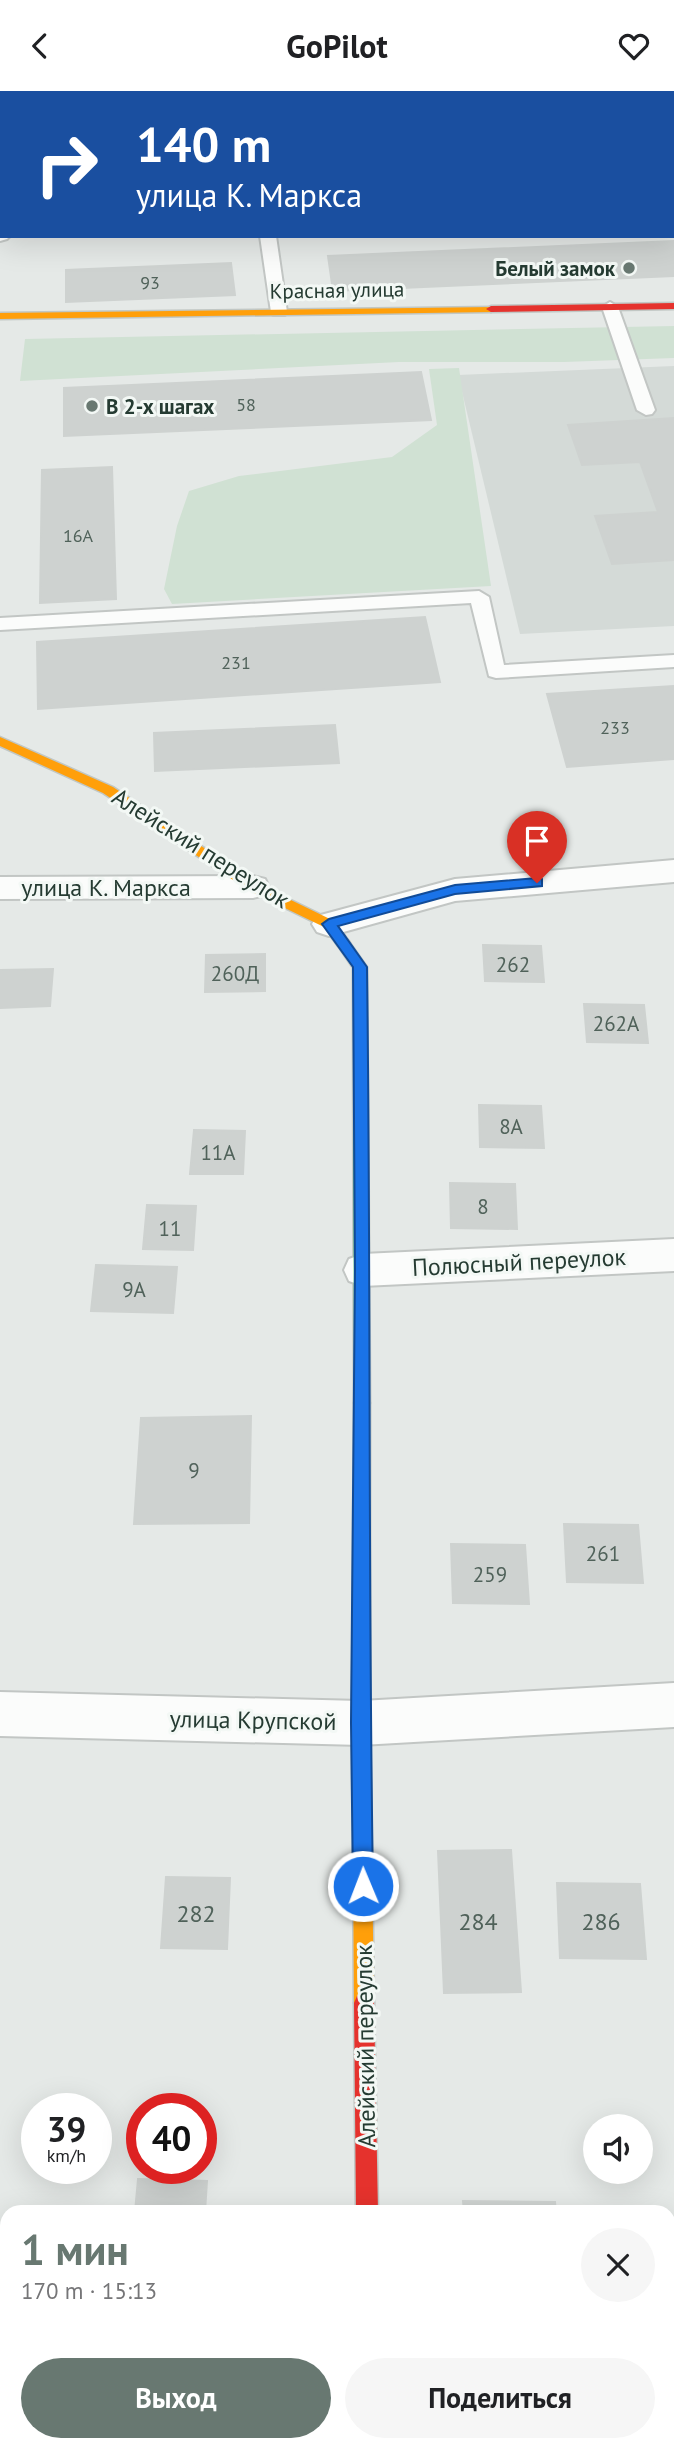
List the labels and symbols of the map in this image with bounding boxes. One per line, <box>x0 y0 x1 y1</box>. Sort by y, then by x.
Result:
place label: Белый замок <box>495 255 616 282</box>
marker: Белый замок <box>621 260 637 276</box>
house number: 93 <box>140 271 160 294</box>
street label: Красная улица <box>269 275 405 305</box>
place label: В 2-х шагах <box>106 393 214 420</box>
house number: 58 <box>236 393 256 416</box>
marker: В 2-х шагах <box>84 398 100 414</box>
house number: 16А <box>63 524 94 547</box>
house number: 231 <box>221 651 251 674</box>
house number: 233 <box>600 716 630 739</box>
street label: Алейский переулок <box>107 781 296 915</box>
pin <box>507 811 567 883</box>
street label: улица К. Маркса <box>21 872 191 903</box>
house number: 262 <box>496 951 530 978</box>
house number: 260Д <box>211 960 259 987</box>
house number: 262А <box>593 1010 640 1037</box>
house number: 8А <box>499 1113 524 1140</box>
house number: 11А <box>200 1139 236 1166</box>
house number: 8 <box>477 1193 489 1220</box>
house number: 11 <box>159 1215 181 1242</box>
street label: Полюсный переулок <box>411 1241 627 1283</box>
house number: 9А <box>122 1276 147 1303</box>
house number: 9 <box>188 1457 200 1484</box>
house number: 261 <box>586 1540 620 1567</box>
house number: 259 <box>473 1561 507 1588</box>
street label: улица Крупской <box>169 1703 337 1737</box>
position arrow <box>326 1849 400 1923</box>
house number: 282 <box>176 1898 216 1929</box>
house number: 284 <box>458 1906 498 1937</box>
house number: 286 <box>581 1906 621 1937</box>
street label: Алейский переулок <box>348 1944 382 2148</box>
speed limit sign: 40 <box>126 2093 217 2184</box>

